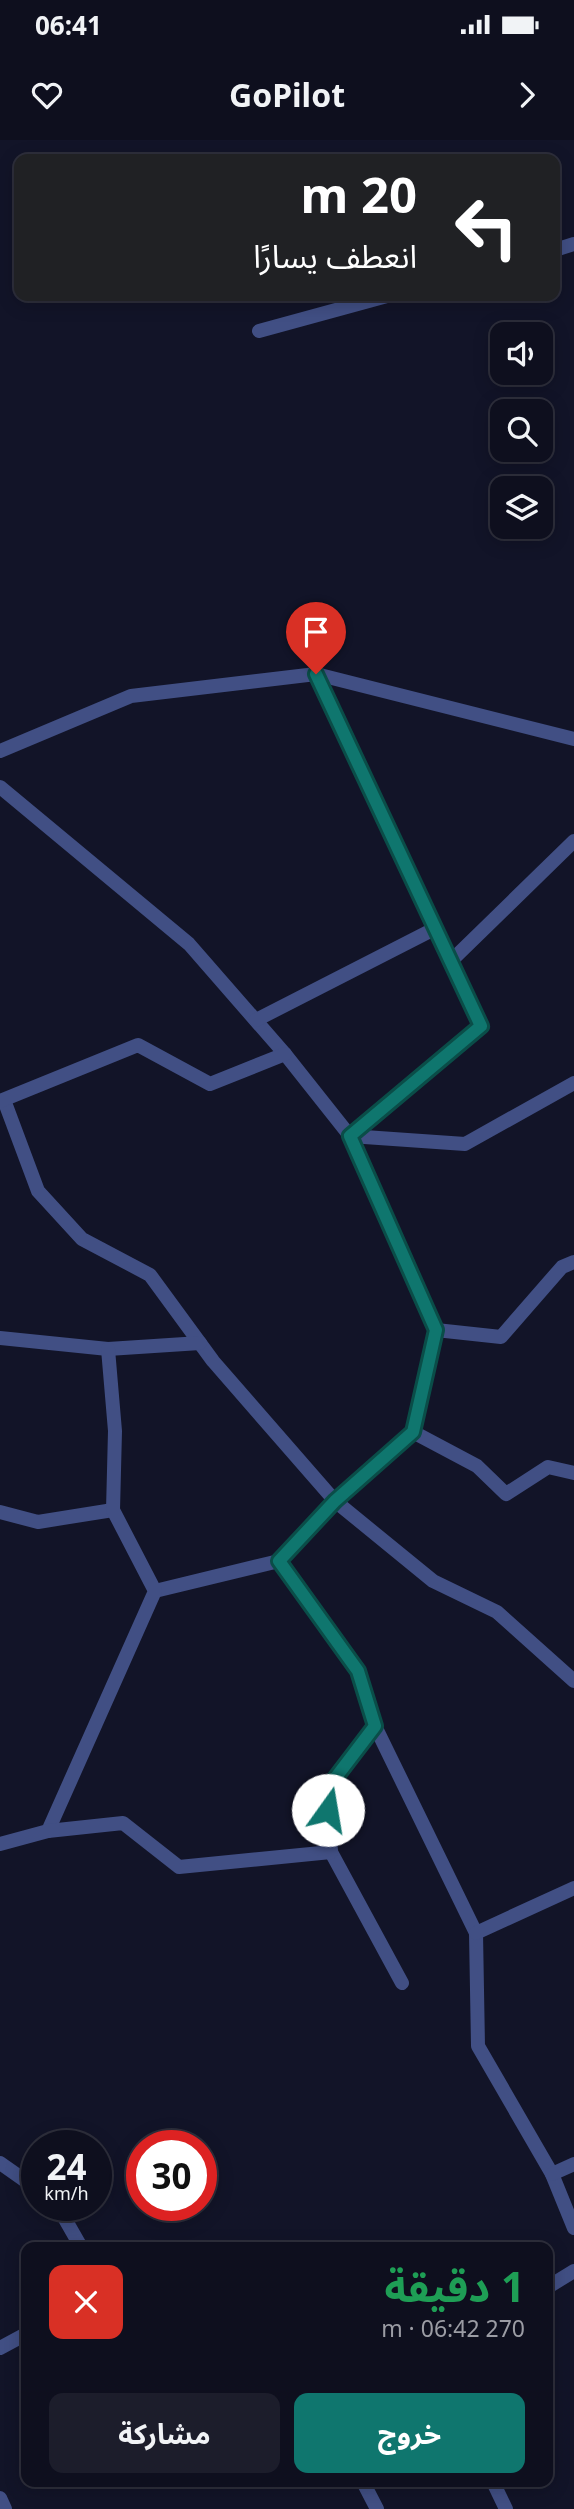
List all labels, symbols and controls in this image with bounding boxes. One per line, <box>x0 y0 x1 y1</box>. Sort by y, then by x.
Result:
text: 06:41 <box>35 7 102 43</box>
text: GoPilot <box>229 73 345 116</box>
icon: heart <box>28 76 66 114</box>
icon: forward <box>508 76 546 114</box>
text: 20 m <box>300 161 417 227</box>
icon: left <box>441 182 532 273</box>
text: انعطف يسارًا <box>253 234 417 277</box>
map controls <box>490 322 553 539</box>
button: sound <box>490 322 553 385</box>
button: search <box>490 399 553 462</box>
button: layers <box>490 476 553 539</box>
pin <box>286 602 346 674</box>
icon: arrive <box>297 613 335 651</box>
position arrow <box>291 1773 365 1847</box>
speed limit sign: 30 <box>126 2130 217 2221</box>
text: 24 <box>46 2143 87 2190</box>
text: km/h <box>44 2181 89 2205</box>
text: 1 دقيقة <box>384 2257 525 2314</box>
button: close <box>49 2265 123 2339</box>
text: 270 m · 06:42 <box>381 2312 525 2344</box>
button: مشاركة <box>49 2393 280 2473</box>
button: خروج <box>294 2393 525 2473</box>

